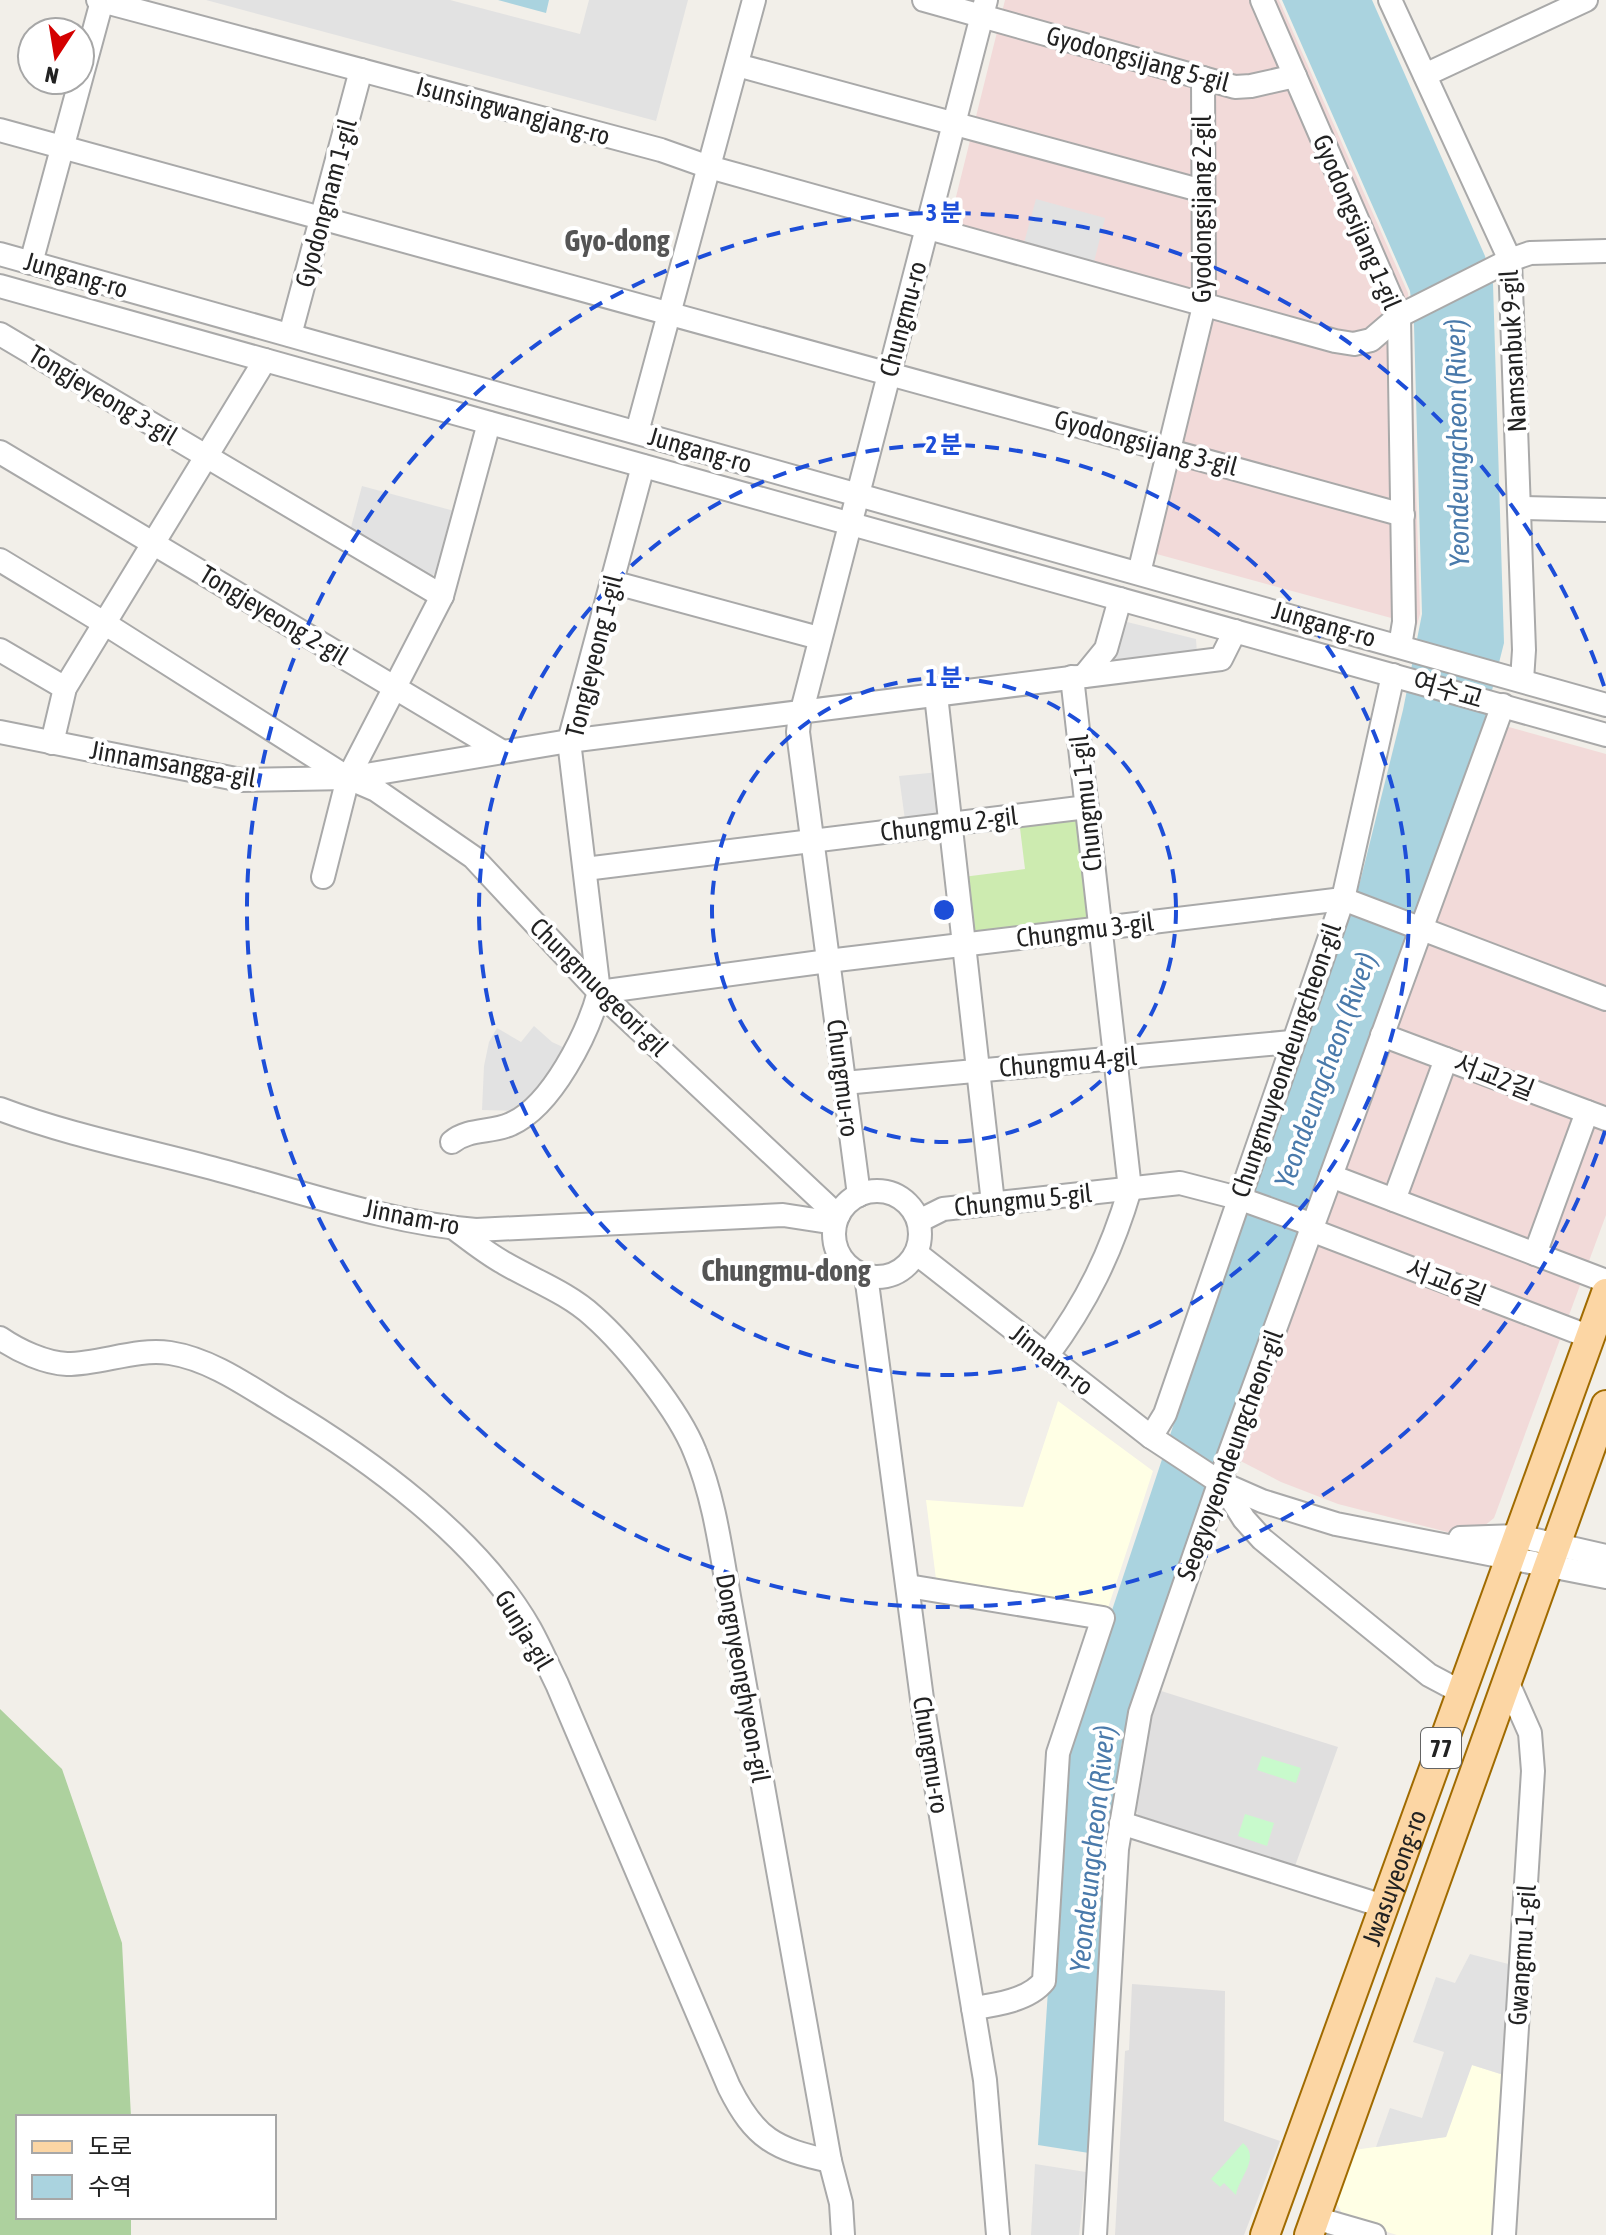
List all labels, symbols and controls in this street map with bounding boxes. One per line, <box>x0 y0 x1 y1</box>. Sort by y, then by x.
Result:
north arrow <box>16 16 96 96</box>
street label: Gyodongsijang 5-gil <box>1043 20 1233 98</box>
text: N <box>43 61 61 90</box>
street label: Isunsingwangjang-ro <box>413 71 613 151</box>
street label: Gyodongnam 1-gil <box>289 115 363 291</box>
street label: Gyodongsijang 2-gil <box>1187 115 1217 303</box>
street label: Gyodongsijang 1-gil <box>1307 130 1407 314</box>
text: 3 분 <box>926 199 962 226</box>
district label: Gyo-dong <box>564 223 670 257</box>
street label: Jungang-ro <box>21 246 131 304</box>
street label: Chungmu-ro <box>873 258 933 380</box>
street label: Namsanbuk 9-gil <box>1494 269 1532 433</box>
water label: Yeondeungcheon (River) <box>1439 319 1475 567</box>
street label: Tongjeyeong 3-gil <box>23 339 183 451</box>
street label: Gyodongsijang 3-gil <box>1051 404 1241 482</box>
street label: Jungang-ro <box>645 421 755 479</box>
text: 2 분 <box>926 431 962 458</box>
street label: Tongjeyeong 2-gil <box>194 559 354 671</box>
street label: Tongjeyeong 1-gil <box>559 571 629 740</box>
street label: Jungang-ro <box>1269 595 1379 653</box>
text: 1 분 <box>926 664 962 691</box>
street label: 여수교 <box>1409 666 1487 714</box>
street label: Chungmu 1-gil <box>1064 733 1108 873</box>
street label: Jinnamsangga-gil <box>88 735 259 793</box>
street label: Chungmu 2-gil <box>879 801 1020 847</box>
centre of rings <box>930 896 958 924</box>
street label: Chungmu 3-gil <box>1015 907 1156 953</box>
street label: Chungmuogeori-gil <box>524 912 674 1062</box>
street label: Chungmuyeondeungcheon-gil <box>1225 919 1347 1201</box>
water label: Yeondeungcheon (River) <box>1268 948 1382 1192</box>
street label: Chungmu-ro <box>821 1017 865 1139</box>
street label: Chungmu 4-gil <box>998 1041 1138 1083</box>
street label: 서교2길 <box>1449 1048 1539 1106</box>
street label: Chungmu 5-gil <box>953 1178 1093 1222</box>
street label: Jinnam-ro <box>362 1193 462 1241</box>
district label: Chungmu-dong <box>701 1253 871 1287</box>
street label: 서교6길 <box>1401 1253 1491 1311</box>
street label: Jinnam-ro <box>1005 1318 1099 1402</box>
street label: Seogyoyeondeungcheon-gil <box>1171 1325 1289 1584</box>
street label: Dongnyeonghyeon-gil <box>710 1571 776 1785</box>
street label: Gunja-gil <box>489 1585 559 1675</box>
street label: Chungmu-ro <box>907 1694 955 1816</box>
water label: Yeondeungcheon (River) <box>1063 1724 1121 1974</box>
road number: 77 <box>1421 1728 1461 1768</box>
street label: Jwasuyeong-ro <box>1356 1806 1433 1950</box>
street label: Gwangmu 1-gil <box>1502 1883 1542 2026</box>
legend <box>16 2115 276 2219</box>
text: 도로 <box>88 2133 132 2160</box>
text: 수역 <box>88 2173 132 2200</box>

